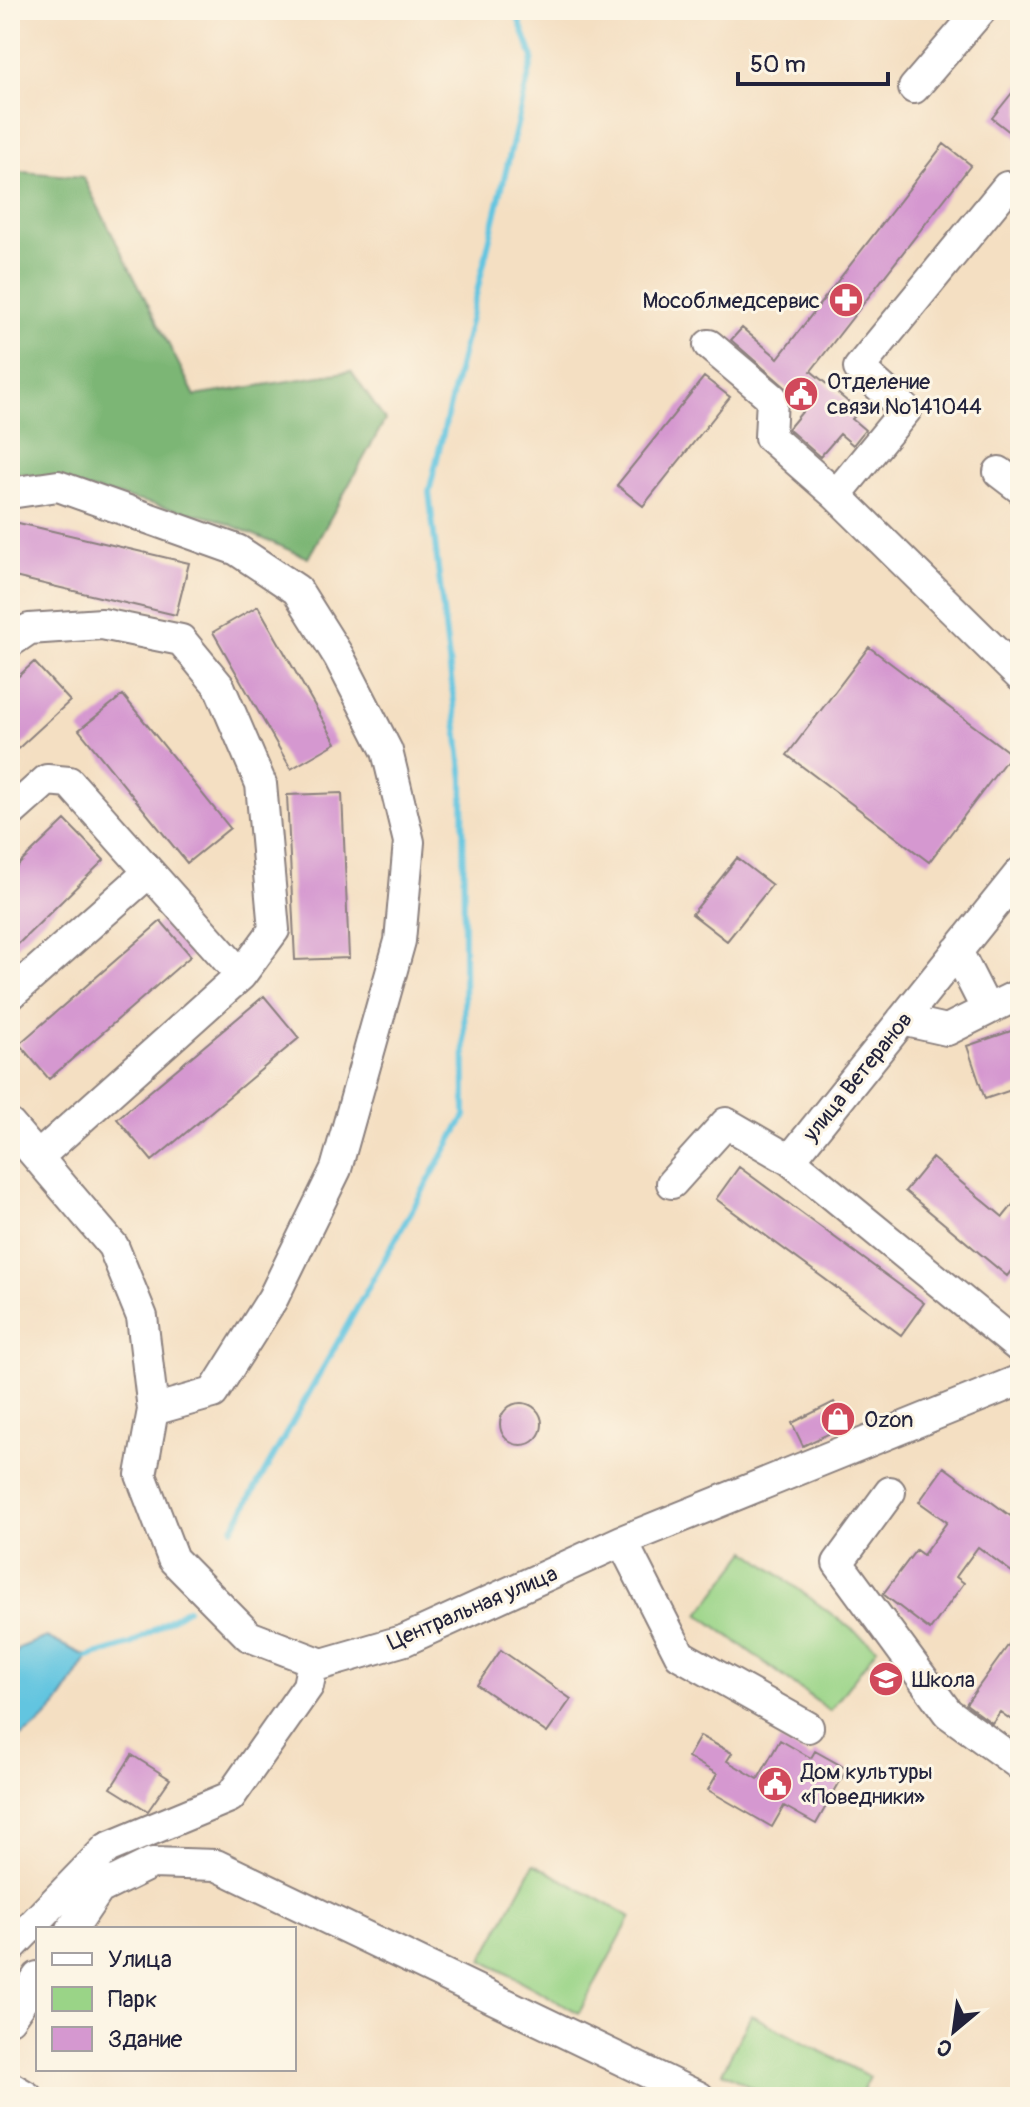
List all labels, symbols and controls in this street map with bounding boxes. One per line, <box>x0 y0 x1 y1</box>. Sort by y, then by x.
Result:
scale bar <box>738 36 888 86</box>
text: 50 m <box>750 50 806 79</box>
pharmacy icon: Мособлмедсервис <box>827 281 865 319</box>
place label: Мособлмедсервис <box>642 287 820 315</box>
place label: Отделение связи №141044 <box>827 368 982 421</box>
public building icon: Отделение связи №141044 <box>782 375 820 413</box>
street label: улица Ветеранов <box>796 1006 919 1148</box>
shop icon: Ozon <box>819 1400 857 1438</box>
place label: Ozon <box>864 1406 913 1434</box>
street label: Центральная улица <box>383 1560 562 1656</box>
school or university icon: Школа <box>867 1660 905 1698</box>
place label: Школа <box>912 1666 975 1694</box>
place label: Дом культуры «Поведники» <box>800 1758 933 1811</box>
public building icon: Дом культуры «Поведники» <box>756 1765 794 1803</box>
legend <box>36 1927 296 2071</box>
text: Улица <box>108 1945 172 1974</box>
text: Парк <box>108 1985 157 2014</box>
north arrow <box>914 1991 994 2071</box>
text: Здание <box>108 2025 183 2054</box>
text: С <box>932 2032 958 2063</box>

